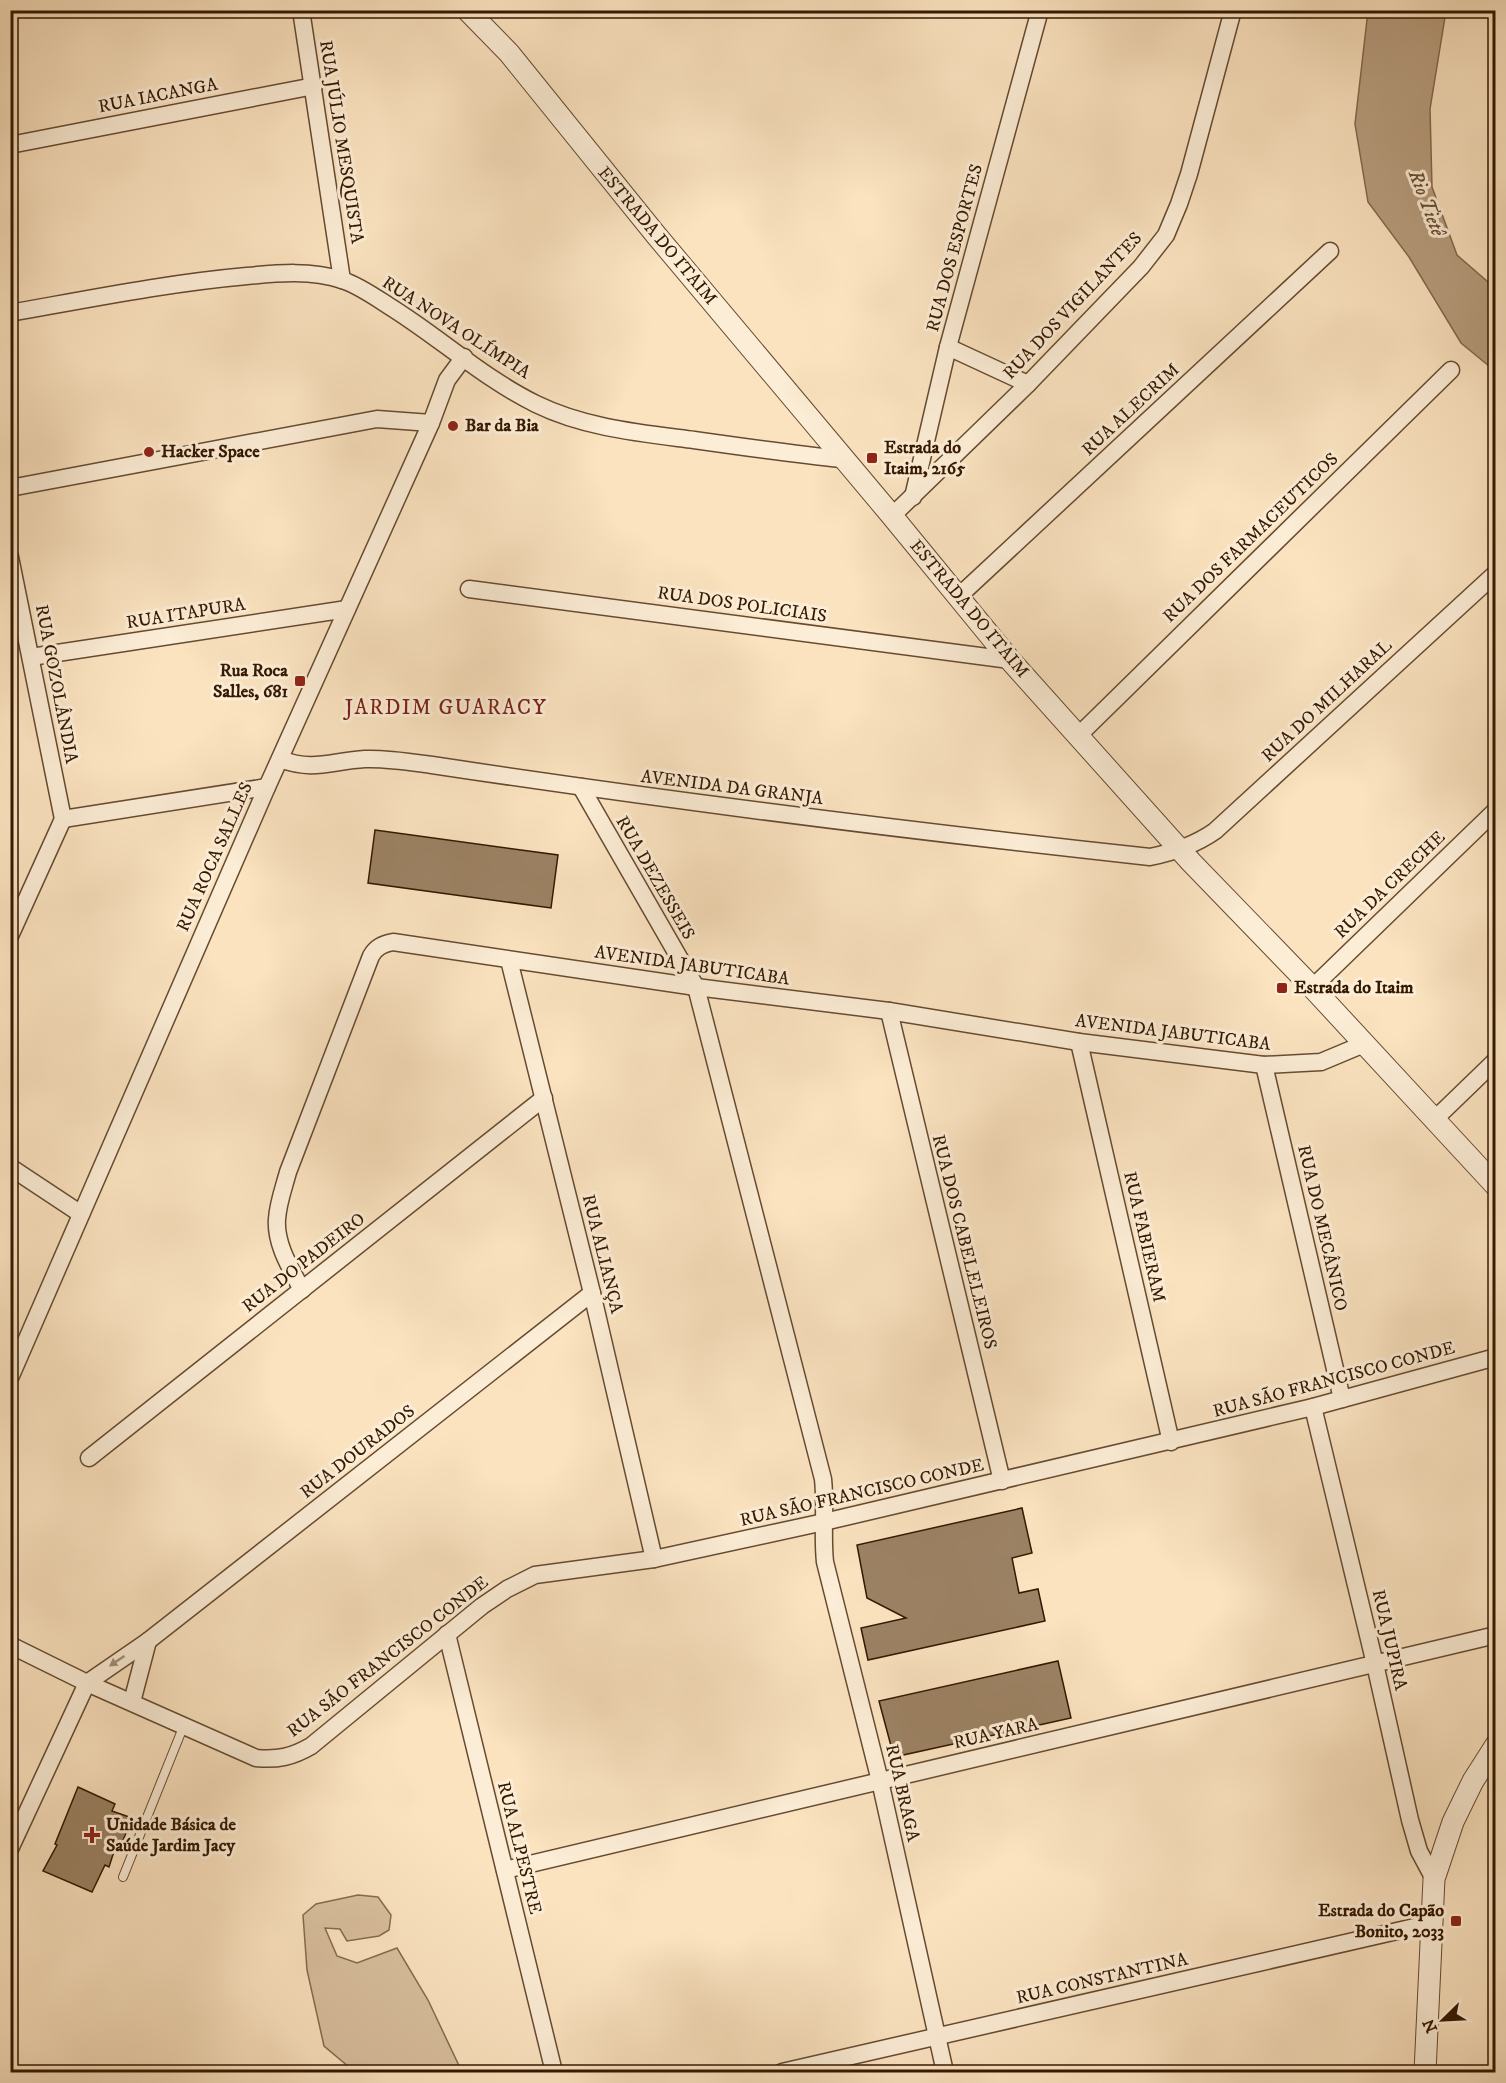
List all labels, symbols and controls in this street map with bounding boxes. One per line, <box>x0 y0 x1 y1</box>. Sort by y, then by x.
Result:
street label: RUA JÚLIO MESQUISTA <box>314 39 369 246</box>
street label: RUA IACANGA <box>96 74 220 118</box>
street label: ESTRADA DO ITAIM <box>593 162 721 310</box>
street label: RUA DOS ESPORTES <box>922 162 988 334</box>
water label: Rio Tietê <box>1402 166 1451 242</box>
street label: RUA DOS VIGILANTES <box>999 228 1147 384</box>
street label: RUA NOVA OLÍMPIA <box>378 271 535 384</box>
street label: RUA ALECRIM <box>1078 359 1184 461</box>
place label: Bar da Bia <box>465 415 539 437</box>
marker: Bar da Bia <box>446 419 460 433</box>
place label: Estrada do Itaim, 2165 <box>884 437 965 480</box>
place label: Hacker Space <box>161 441 260 463</box>
marker: Hacker Space <box>142 445 156 459</box>
street label: RUA DOS FARMACEUTICOS <box>1159 448 1343 628</box>
marker: Estrada do Itaim, 2165 <box>865 451 879 465</box>
street label: ESTRADA DO ITAIM <box>905 535 1033 683</box>
street label: RUA DOS POLICIAIS <box>656 582 828 628</box>
street label: RUA ITAPURA <box>125 594 248 634</box>
street label: RUA GOZOLÂNDIA <box>30 602 83 766</box>
street label: RUA DO MILHARAL <box>1257 635 1397 767</box>
place label: Rua Roca Salles, 681 <box>213 660 288 703</box>
marker: Rua Roca Salles, 681 <box>293 674 307 688</box>
district label: JARDIM GUARACY <box>343 695 547 721</box>
street label: AVENIDA DA GRANJA <box>640 766 825 810</box>
street label: RUA ROCA SALLES <box>172 779 258 935</box>
street label: RUA DEZESSEIS <box>611 812 699 944</box>
street label: RUA DA CRECHE <box>1330 826 1450 943</box>
street label: AVENIDA JABUTICABA <box>593 941 791 991</box>
place label: Estrada do Itaim <box>1294 977 1414 999</box>
marker: Estrada do Itaim <box>1275 981 1289 995</box>
street label: AVENIDA JABUTICABA <box>1074 1010 1272 1056</box>
street label: RUA DOS CABELELEIROS <box>927 1132 1001 1352</box>
street label: RUA DO MECÂNICO <box>1292 1143 1353 1313</box>
street label: RUA FABIERAM <box>1118 1169 1170 1305</box>
street label: RUA ALIANÇA <box>577 1192 628 1316</box>
street label: RUA DO PADEIRO <box>238 1208 370 1318</box>
street label: RUA SÃO FRANCISCO CONDE <box>1210 1336 1458 1423</box>
street label: RUA DOURADOS <box>296 1400 420 1504</box>
street label: RUA SÃO FRANCISCO CONDE <box>738 1453 986 1532</box>
street label: RUA SÃO FRANCISCO CONDE <box>282 1571 493 1742</box>
street label: RUA JUPIRA <box>1367 1587 1411 1693</box>
one-way arrow <box>109 1656 126 1667</box>
street label: RUA YARA <box>952 1713 1041 1754</box>
street label: RUA BRAGA <box>880 1742 924 1844</box>
street label: RUA ALPESTRE <box>492 1779 546 1917</box>
place label: Unidade Básica de Saúde Jardim Jacy <box>106 1814 236 1857</box>
marker: Unidade Básica de Saúde Jardim Jacy <box>83 1826 101 1844</box>
place label: Estrada do Capão Bonito, 2033 <box>1318 1900 1444 1943</box>
marker: Estrada do Capão Bonito, 2033 <box>1449 1914 1463 1928</box>
street label: RUA CONSTANTINA <box>1014 1948 1190 2009</box>
north arrow <box>1413 1990 1473 2050</box>
text: N <box>1418 2016 1442 2036</box>

